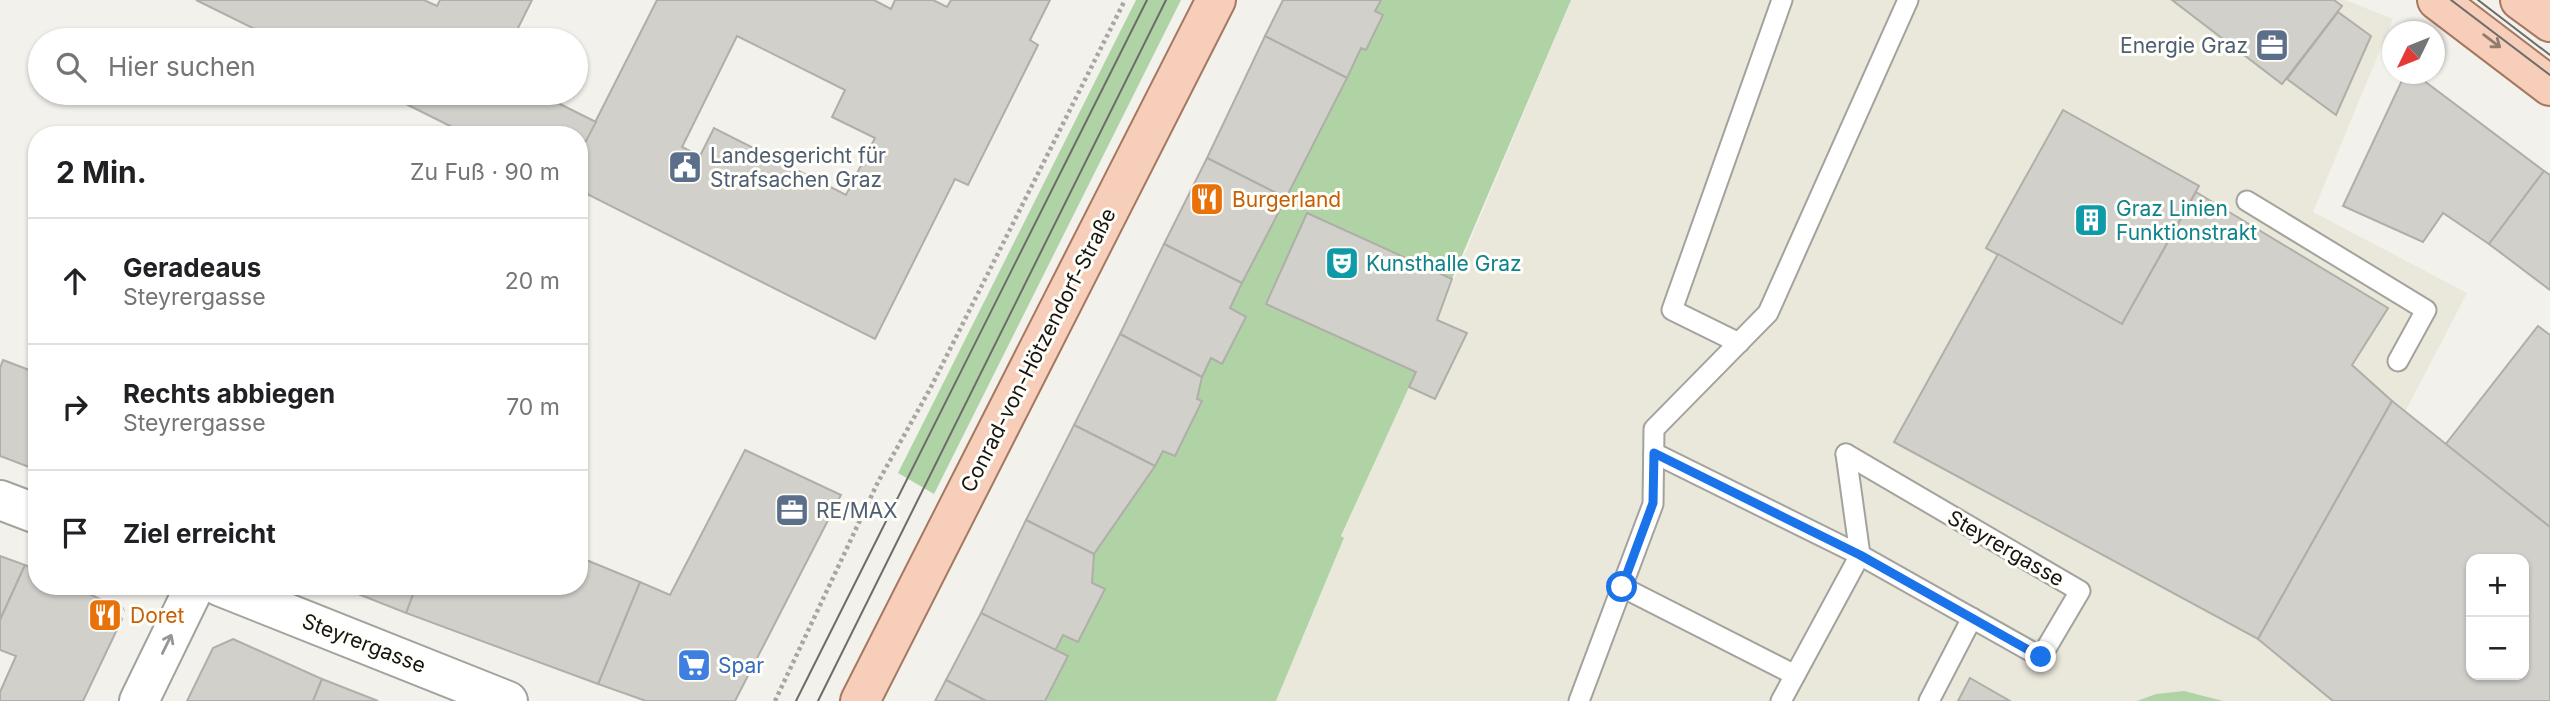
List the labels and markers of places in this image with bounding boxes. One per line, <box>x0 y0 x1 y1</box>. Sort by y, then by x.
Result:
office icon: Energie Graz <box>2253 26 2291 64</box>
place label: Energie Graz <box>2120 33 2248 58</box>
place label: Landesgericht für Strafsachen Graz <box>710 143 886 192</box>
public building icon: Landesgericht für Strafsachen Graz <box>666 148 704 186</box>
restaurant icon: Burgerland <box>1188 180 1226 218</box>
place label: Burgerland <box>1232 187 1341 212</box>
place label: Graz Linien Funktionstrakt <box>2116 196 2257 245</box>
building icon: Graz Linien Funktionstrakt <box>2072 201 2110 239</box>
theatre icon: Kunsthalle Graz <box>1323 244 1361 282</box>
place label: Kunsthalle Graz <box>1366 251 1522 276</box>
office icon: RE/MAX <box>773 491 811 529</box>
place label: RE/MAX <box>816 498 898 523</box>
restaurant icon: Doret <box>86 596 124 634</box>
place label: Doret <box>130 603 185 628</box>
supermarket icon: Spar <box>675 646 713 684</box>
place label: Spar <box>718 653 764 678</box>

